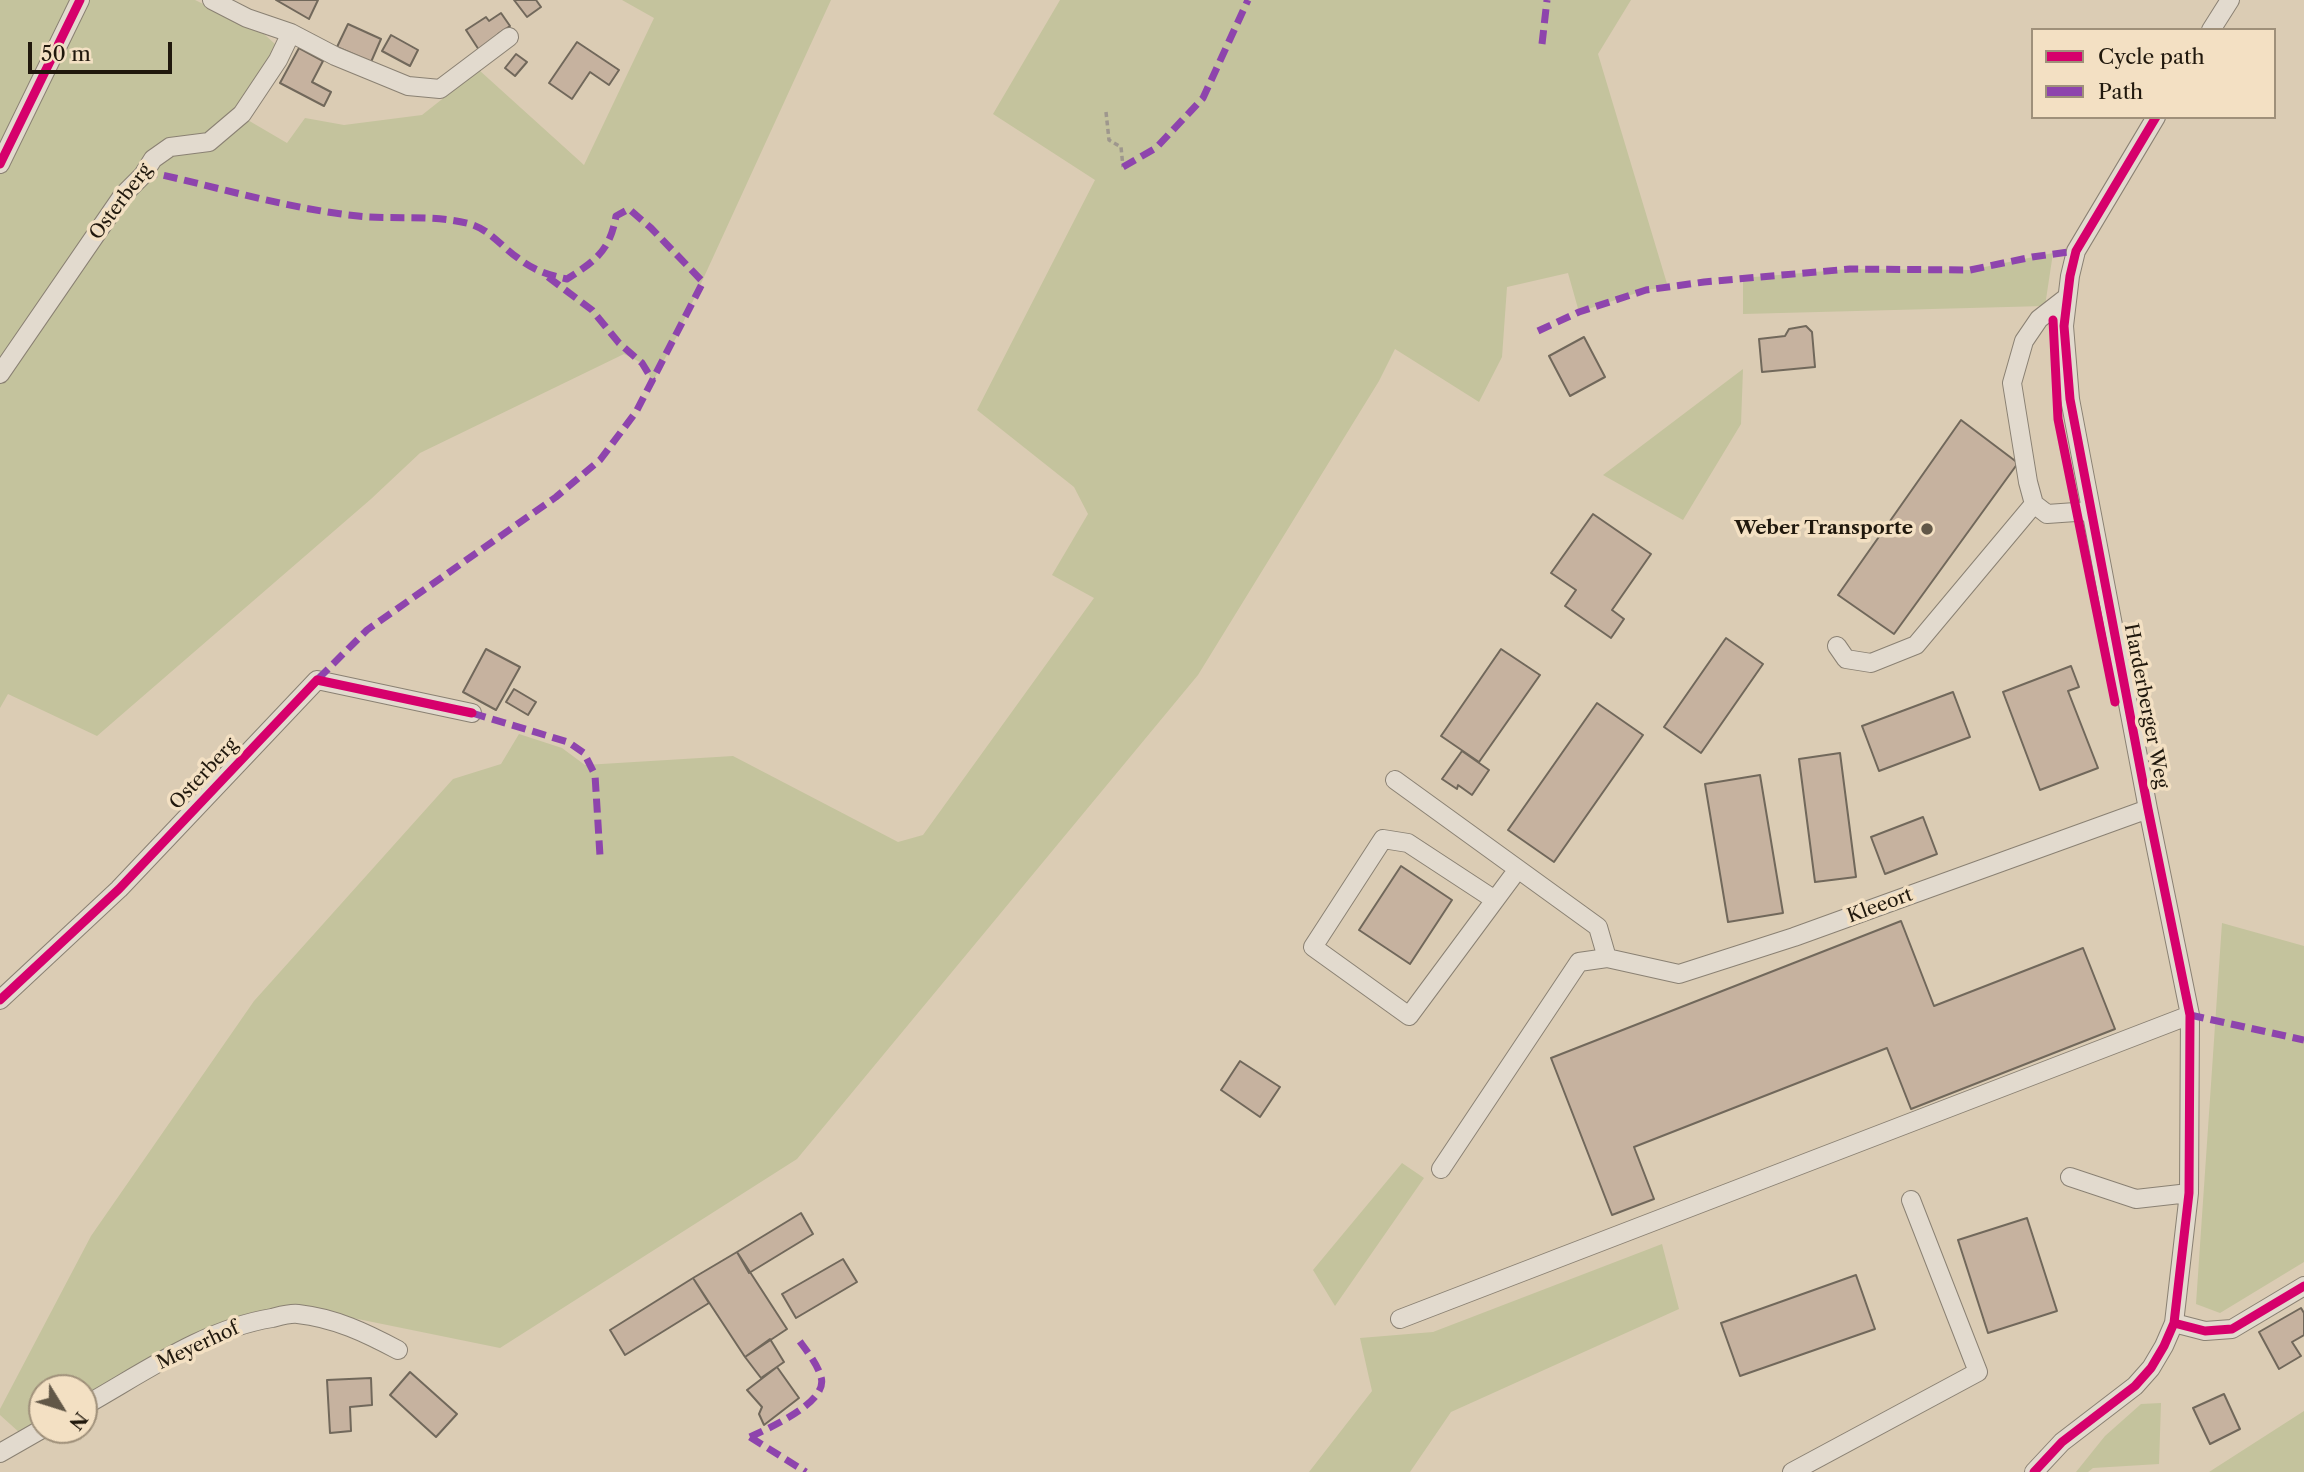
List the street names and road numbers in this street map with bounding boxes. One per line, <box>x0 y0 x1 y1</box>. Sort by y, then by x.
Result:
street label: Osterberg <box>85 159 157 245</box>
street label: Harderberger Weg <box>2119 622 2173 790</box>
street label: Osterberg <box>165 734 243 814</box>
street label: Kleeort <box>1844 884 1916 928</box>
street label: Meyerhof <box>153 1317 243 1375</box>

